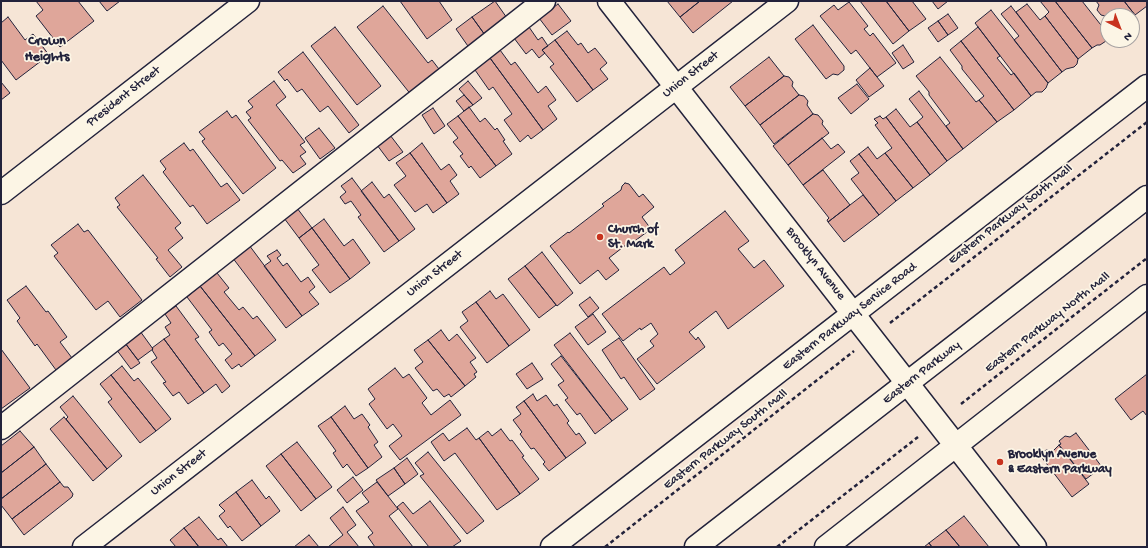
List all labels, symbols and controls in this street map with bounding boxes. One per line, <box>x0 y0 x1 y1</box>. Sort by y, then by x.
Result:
north arrow <box>1100 8 1140 48</box>
text: N <box>1121 29 1134 43</box>
district label: Crown Heights <box>25 34 69 66</box>
street label: Union Street <box>660 48 722 102</box>
street label: President Street <box>84 63 164 131</box>
street label: Eastern Parkway South Mall <box>946 162 1076 268</box>
place label: Church of St. Mark <box>608 222 658 253</box>
street label: Brooklyn Avenue <box>782 224 848 304</box>
marker: Church of St. Mark <box>595 232 605 242</box>
street label: Union Street <box>404 247 466 301</box>
street label: Eastern Parkway Service Road <box>780 260 920 374</box>
street label: Eastern Parkway North Mall <box>982 269 1114 377</box>
street label: Eastern Parkway <box>880 338 964 408</box>
street label: Eastern Parkway South Mall <box>661 387 791 493</box>
street label: Union Street <box>148 446 210 500</box>
place label: Brooklyn Avenue & Eastern Parkway <box>1008 447 1112 478</box>
marker: Brooklyn Avenue & Eastern Parkway <box>995 457 1005 467</box>

